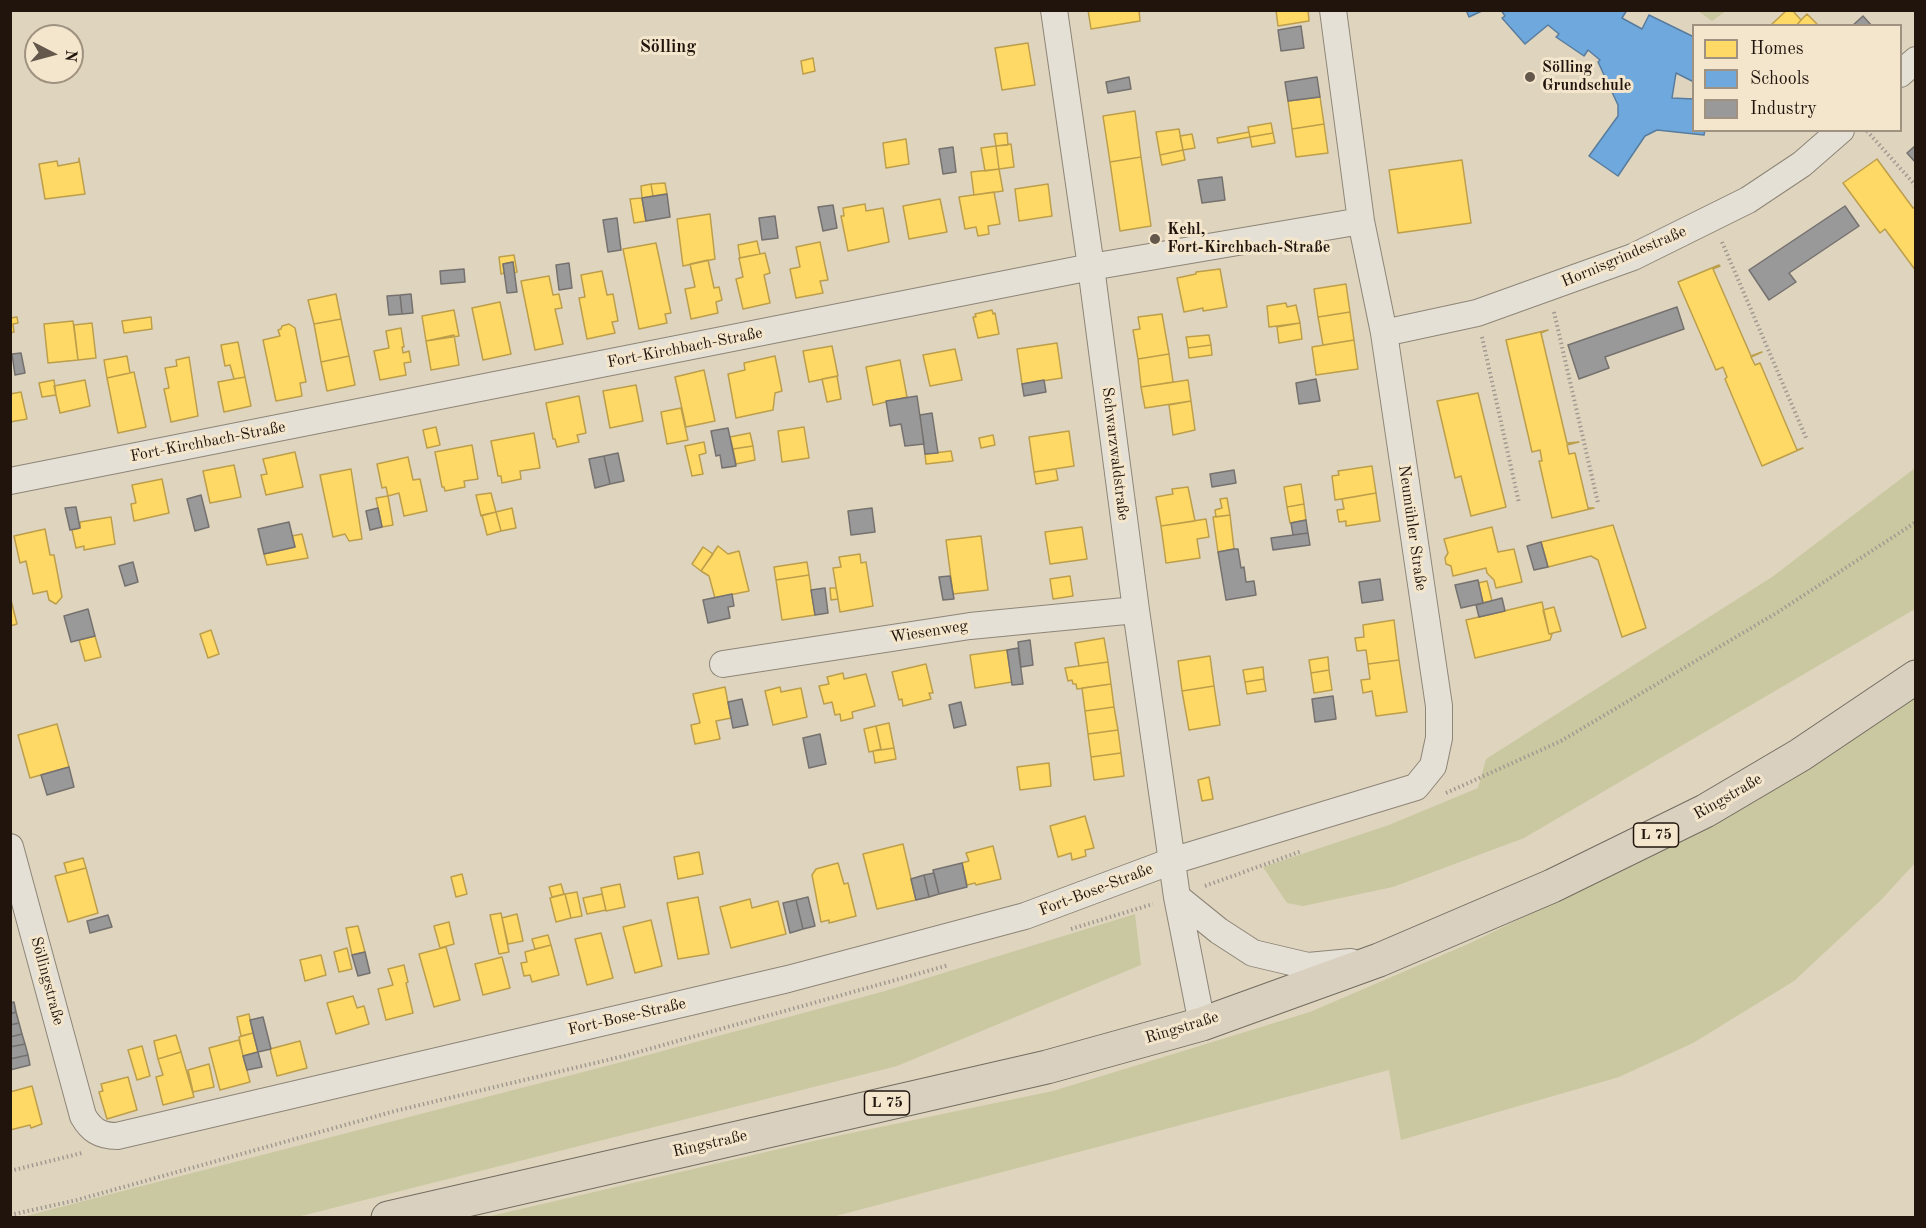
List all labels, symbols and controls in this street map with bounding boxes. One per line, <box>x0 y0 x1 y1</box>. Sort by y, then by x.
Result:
north arrow <box>24 24 84 84</box>
legend <box>1692 24 1902 132</box>
district label: Sölling <box>640 36 696 58</box>
text: Homes <box>1750 40 1804 58</box>
text: N <box>61 49 79 63</box>
place label: Sölling Grundschule <box>1542 58 1631 96</box>
marker: Sölling Grundschule <box>1523 70 1537 84</box>
text: Schools <box>1750 70 1809 88</box>
text: Industry <box>1750 100 1817 118</box>
place label: Kehl, Fort-Kirchbach-Straße <box>1167 220 1330 258</box>
street label: Hornisgrindestraße <box>1559 222 1689 292</box>
marker: Kehl, Fort-Kirchbach-Straße <box>1148 232 1162 246</box>
street label: Fort-Kirchbach-Straße <box>606 324 764 372</box>
street label: Schwarzwaldstraße <box>1097 386 1133 522</box>
street label: Fort-Kirchbach-Straße <box>129 418 287 466</box>
street label: Neumühler Straße <box>1394 464 1430 592</box>
street label: Wiesenweg <box>889 616 969 648</box>
street label: Ringstraße <box>1690 770 1766 824</box>
road number: L 75 <box>1634 823 1678 847</box>
street label: Fort-Bose-Straße <box>1036 859 1156 921</box>
street label: Söllingstraße <box>26 935 68 1027</box>
street label: Fort-Bose-Straße <box>566 994 688 1040</box>
street label: Ringstraße <box>1143 1008 1221 1048</box>
road number: L 75 <box>864 1091 910 1115</box>
street label: Ringstraße <box>671 1126 749 1162</box>

